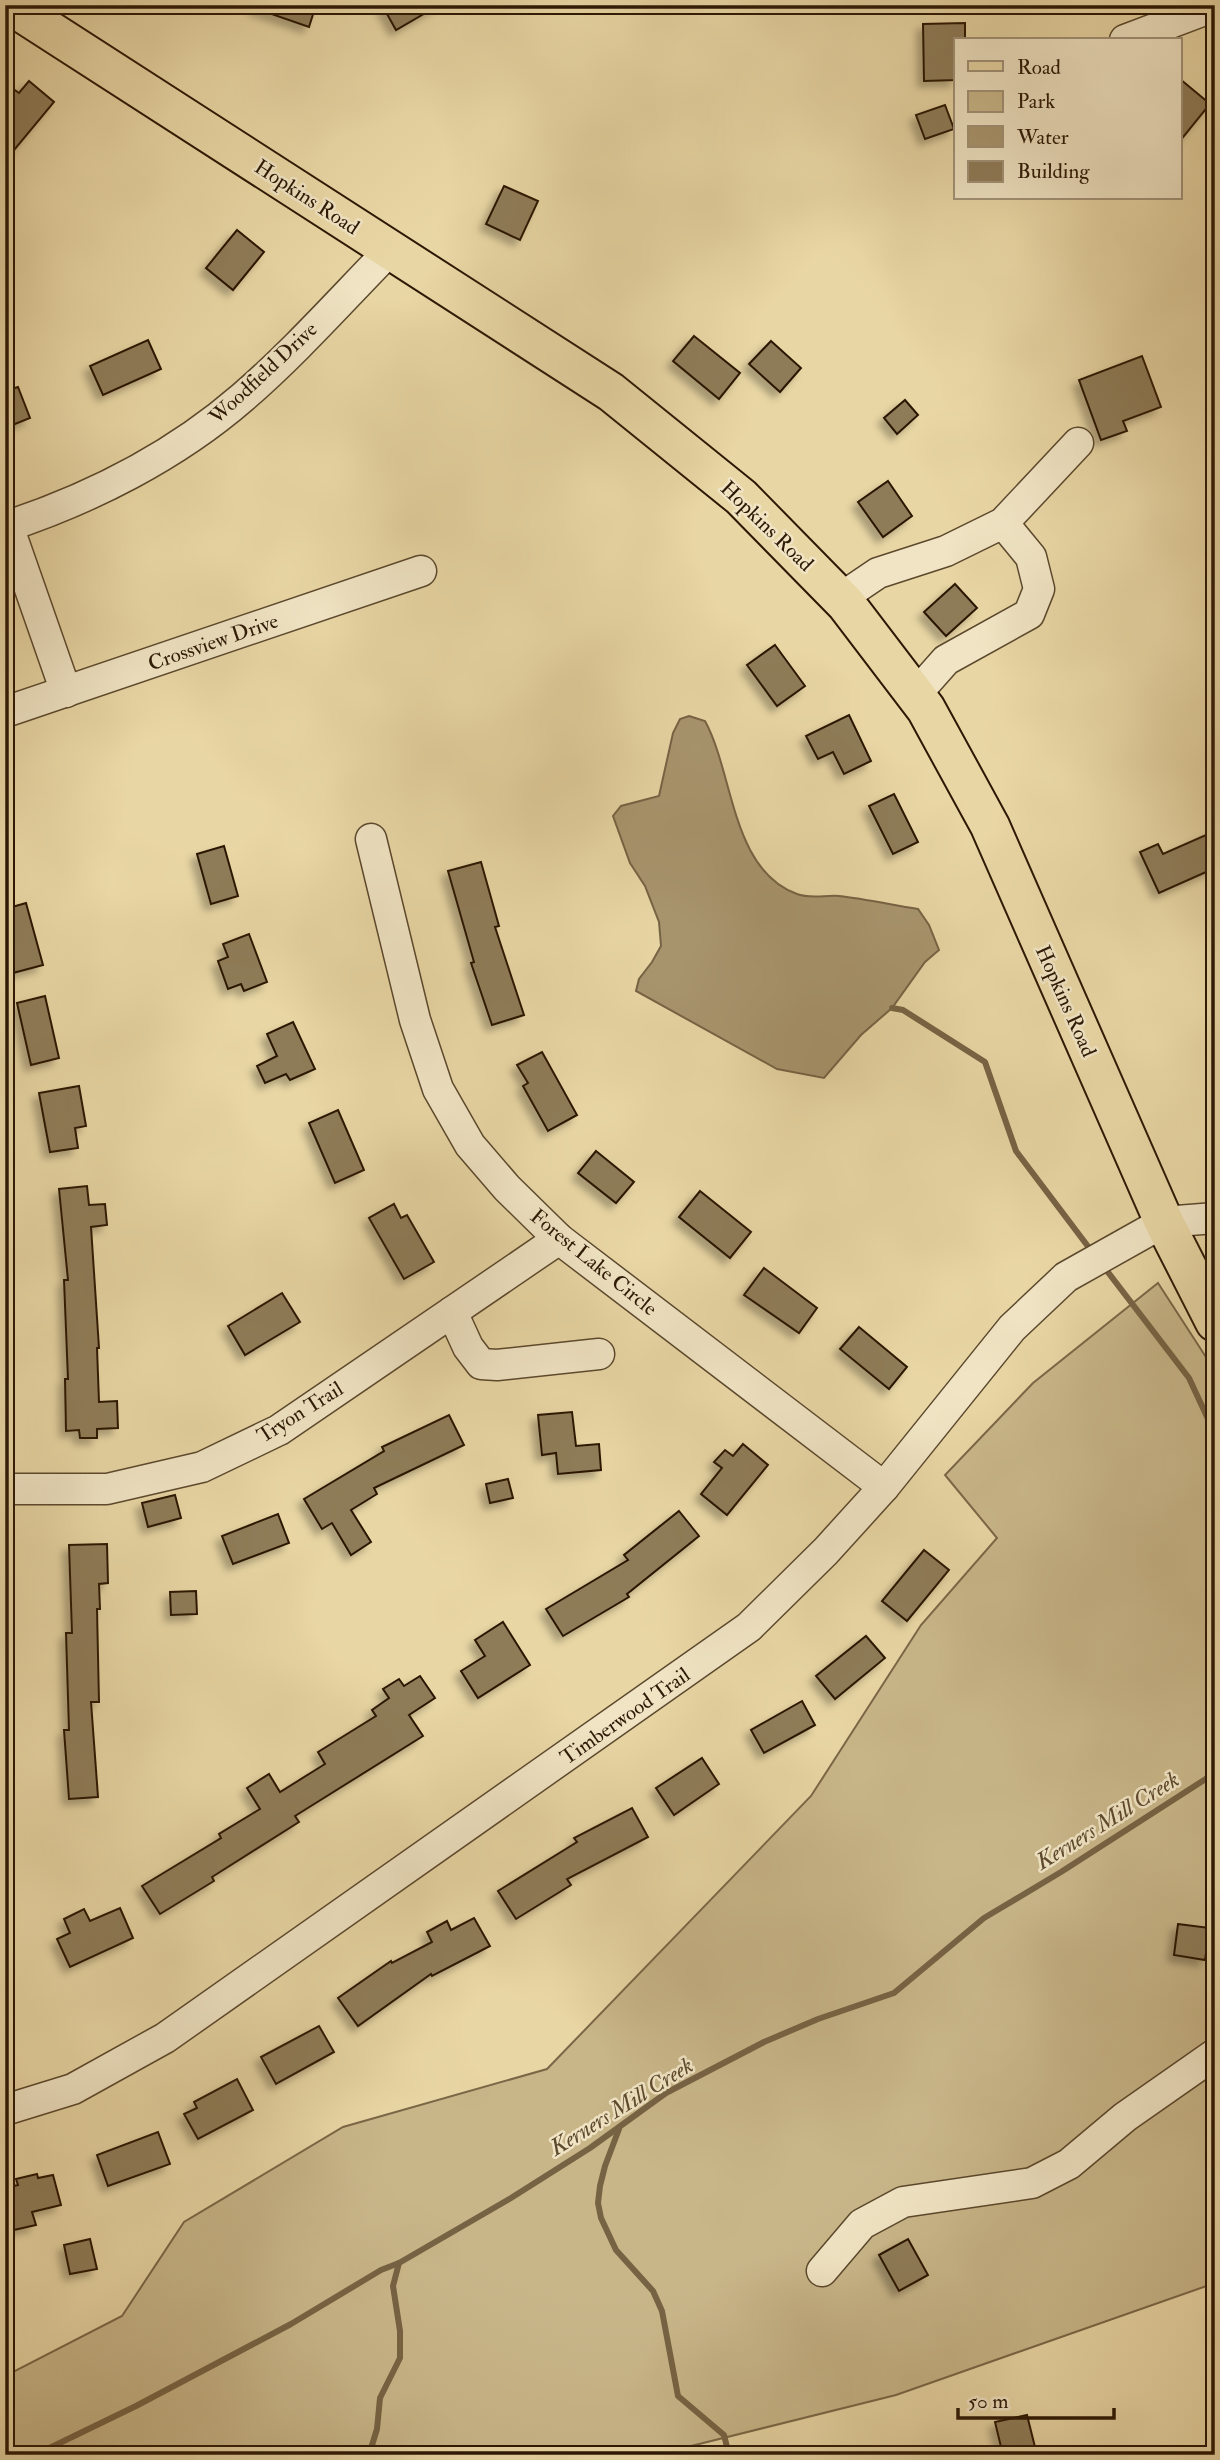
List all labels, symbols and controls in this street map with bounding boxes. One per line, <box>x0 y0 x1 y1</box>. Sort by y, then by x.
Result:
legend <box>954 38 1182 200</box>
text: Road <box>1017 54 1062 81</box>
text: Park <box>1017 88 1055 115</box>
text: Water <box>1016 124 1069 151</box>
street label: Hopkins Road <box>249 154 365 242</box>
text: Building <box>1017 158 1090 185</box>
street label: Woodfield Drive <box>203 316 323 431</box>
street label: Hopkins Road <box>714 475 819 578</box>
street label: Crossview Drive <box>144 607 282 677</box>
street label: Hopkins Road <box>1029 941 1102 1062</box>
street label: Forest Lake Circle <box>525 1203 663 1322</box>
street label: Tryon Trail <box>252 1375 349 1449</box>
street label: Timberwood Trail <box>555 1661 696 1771</box>
water label: Kerners Mill Creek <box>1029 1765 1184 1877</box>
water label: Kerners Mill Creek <box>543 2051 698 2163</box>
scale bar <box>958 2376 1113 2420</box>
text: 50 m <box>968 2388 1009 2415</box>

